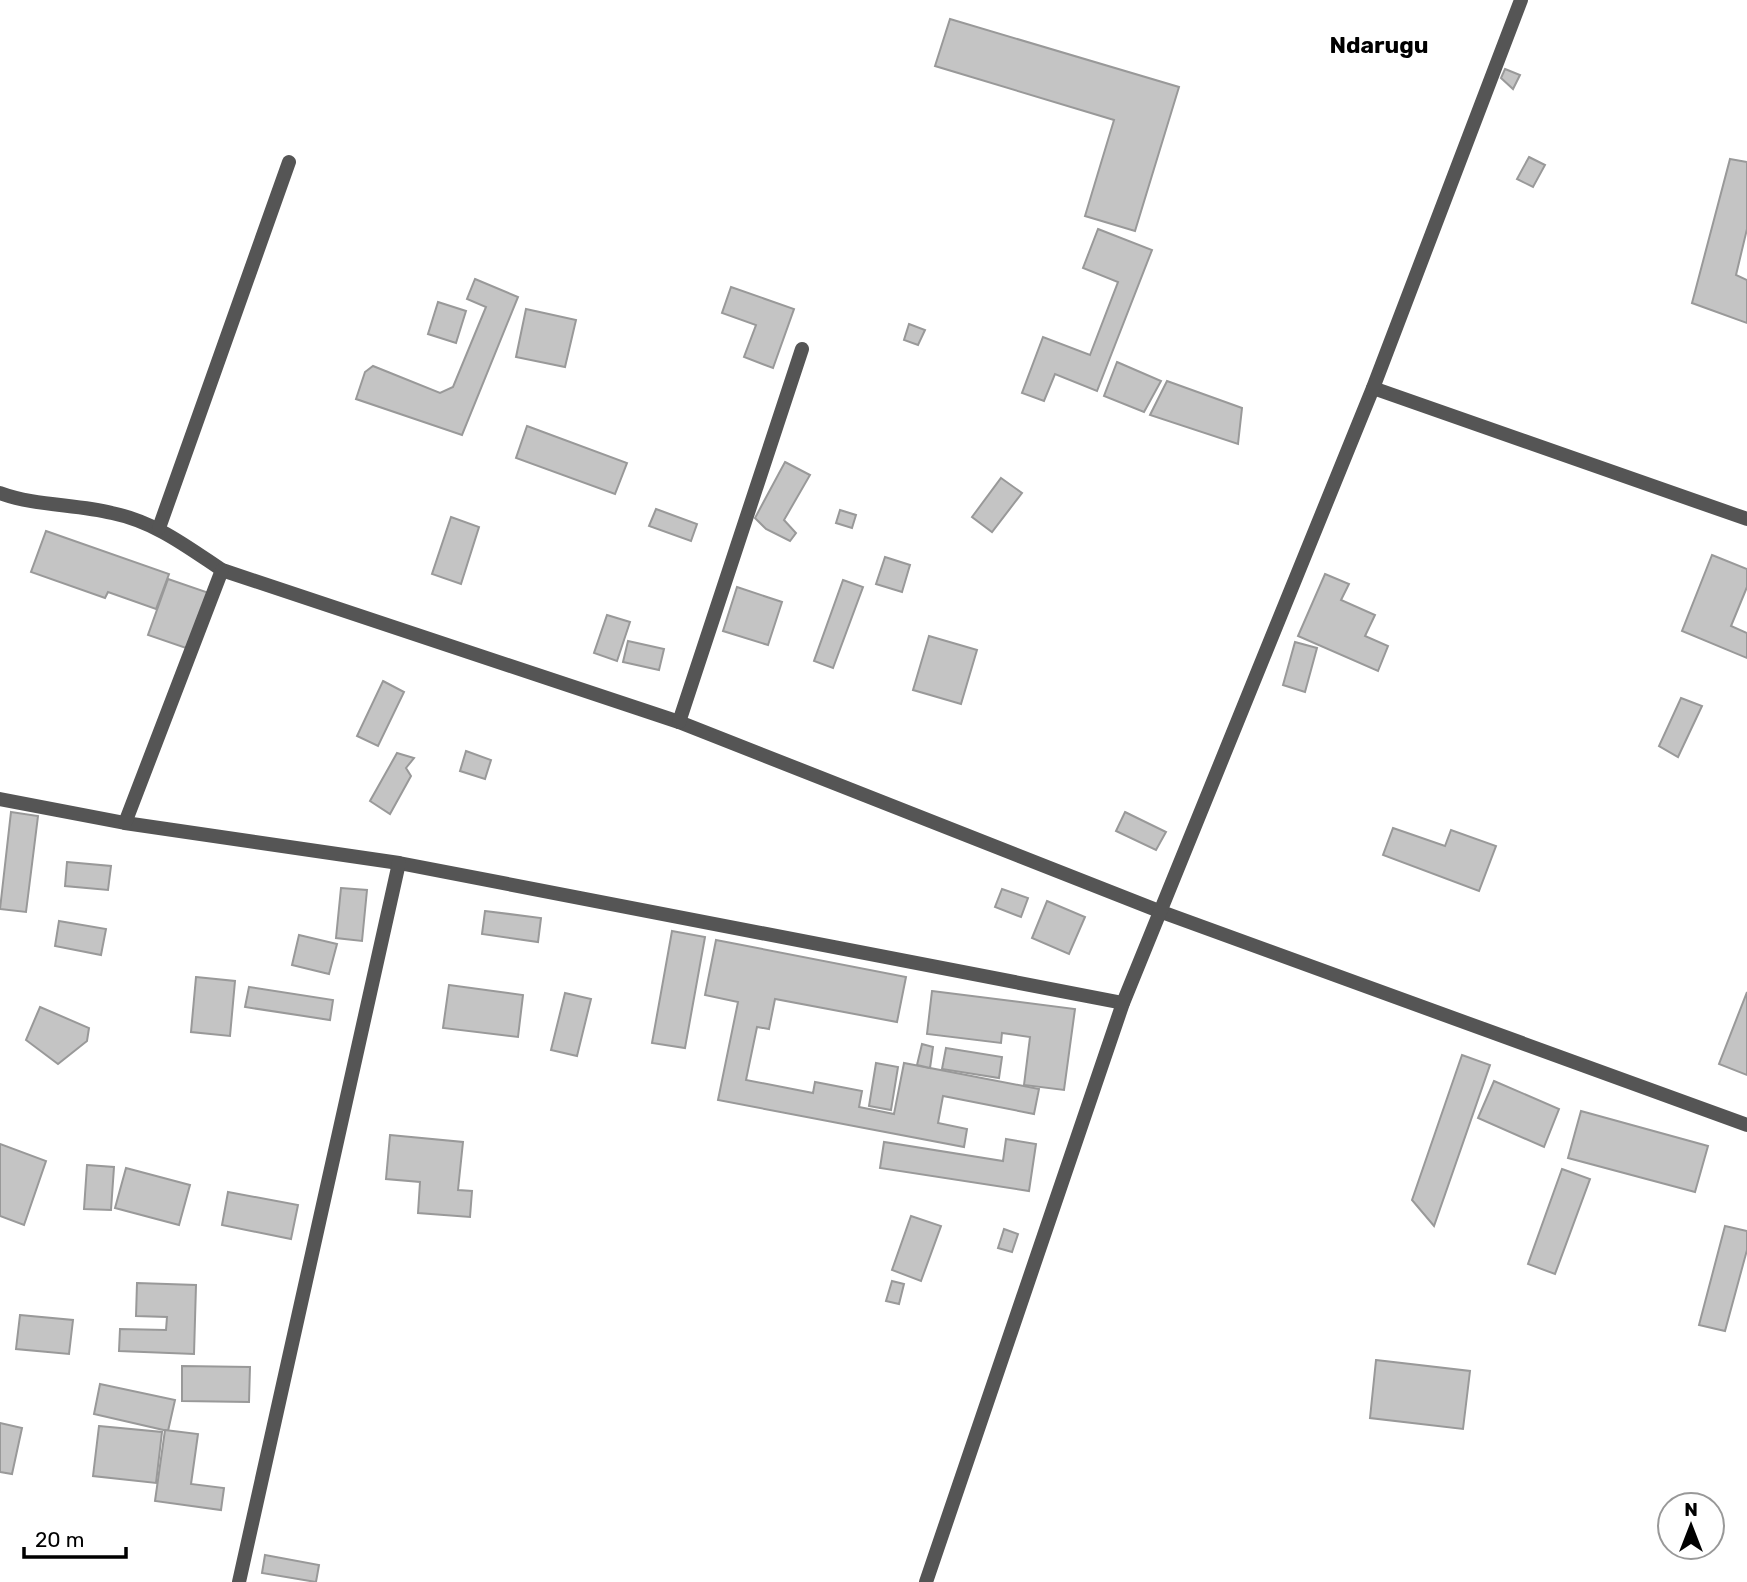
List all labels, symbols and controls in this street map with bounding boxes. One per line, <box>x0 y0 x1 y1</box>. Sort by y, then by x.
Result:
district label: Ndarugu <box>1329 31 1429 59</box>
north arrow <box>1656 1491 1726 1561</box>
text: N <box>1684 1498 1698 1521</box>
scale bar <box>24 1516 126 1560</box>
text: 20 m <box>35 1527 84 1552</box>

